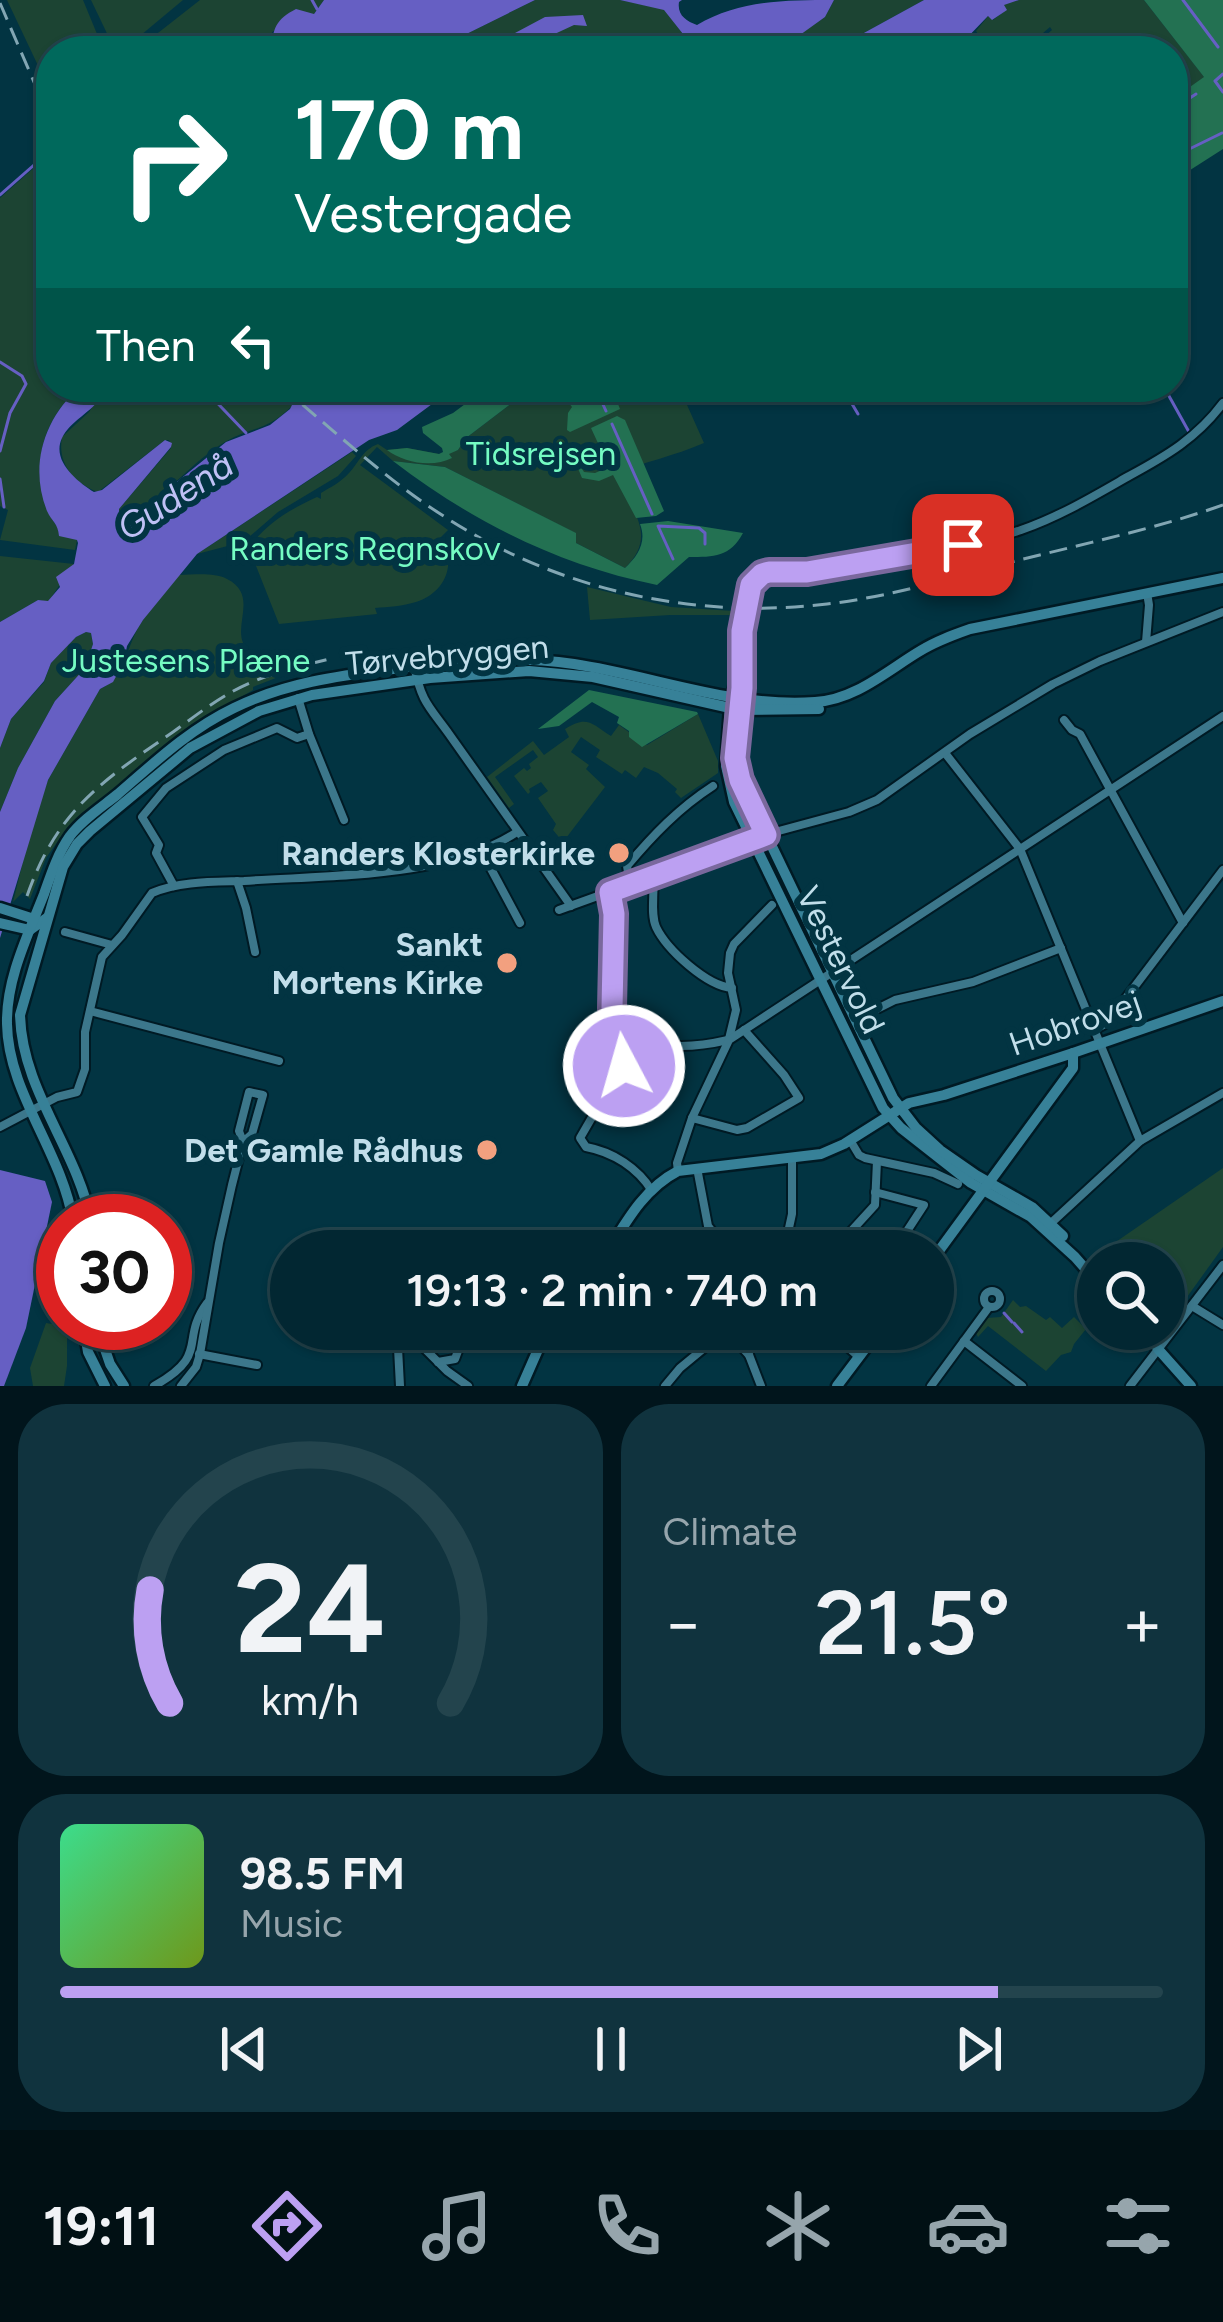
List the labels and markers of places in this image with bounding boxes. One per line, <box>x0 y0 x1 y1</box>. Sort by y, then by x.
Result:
pin <box>912 494 1014 596</box>
place label: Randers Klosterkirke <box>281 834 595 873</box>
marker: Randers Klosterkirke <box>606 840 632 866</box>
place label: Sankt Mortens Kirke <box>272 925 483 1002</box>
marker: Sankt Mortens Kirke <box>494 950 520 976</box>
place label: Det Gamle Rådhus <box>184 1131 463 1170</box>
marker: Det Gamle Rådhus <box>474 1137 500 1163</box>

